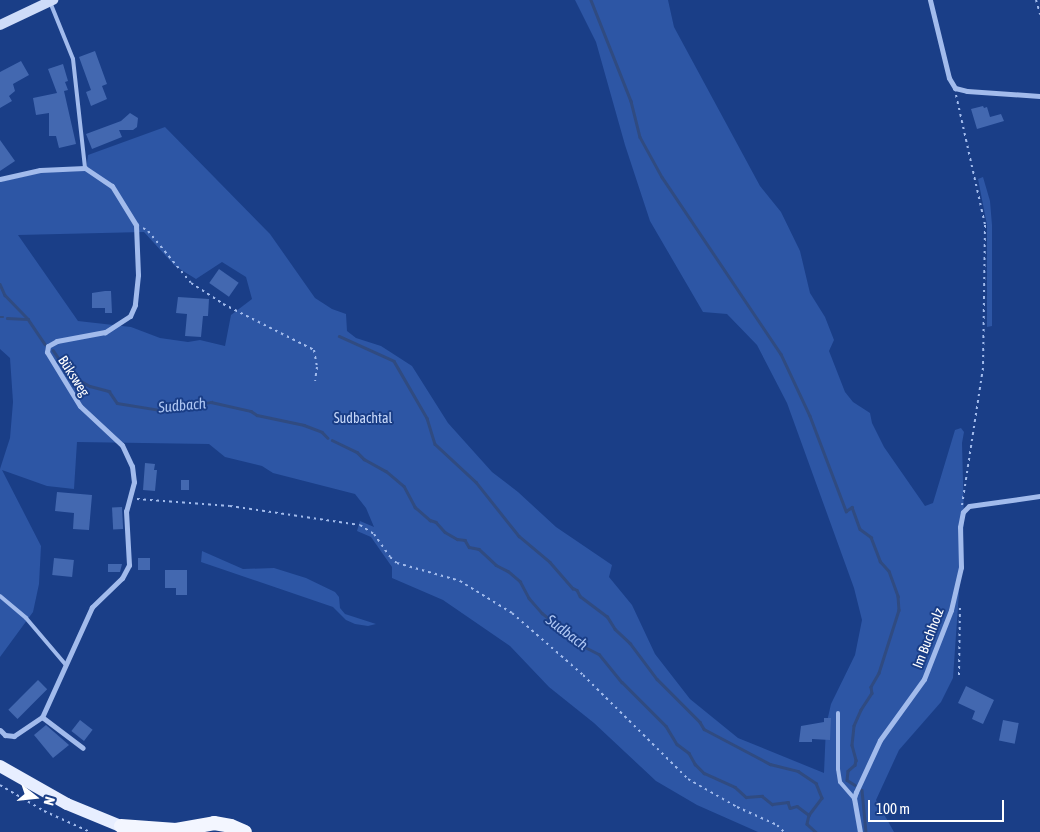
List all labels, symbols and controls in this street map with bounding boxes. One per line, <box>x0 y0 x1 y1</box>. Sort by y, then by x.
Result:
street label: Büksweg <box>55 353 93 399</box>
water label: Sudbach <box>158 394 206 416</box>
park label: Sudbachtal <box>334 410 392 426</box>
street label: Im Buchholz <box>909 606 947 670</box>
water label: Sudbach <box>543 610 591 654</box>
north arrow <box>10 772 60 822</box>
scale bar <box>870 790 1006 822</box>
text: N <box>41 795 58 807</box>
text: 100 m <box>876 800 910 817</box>

